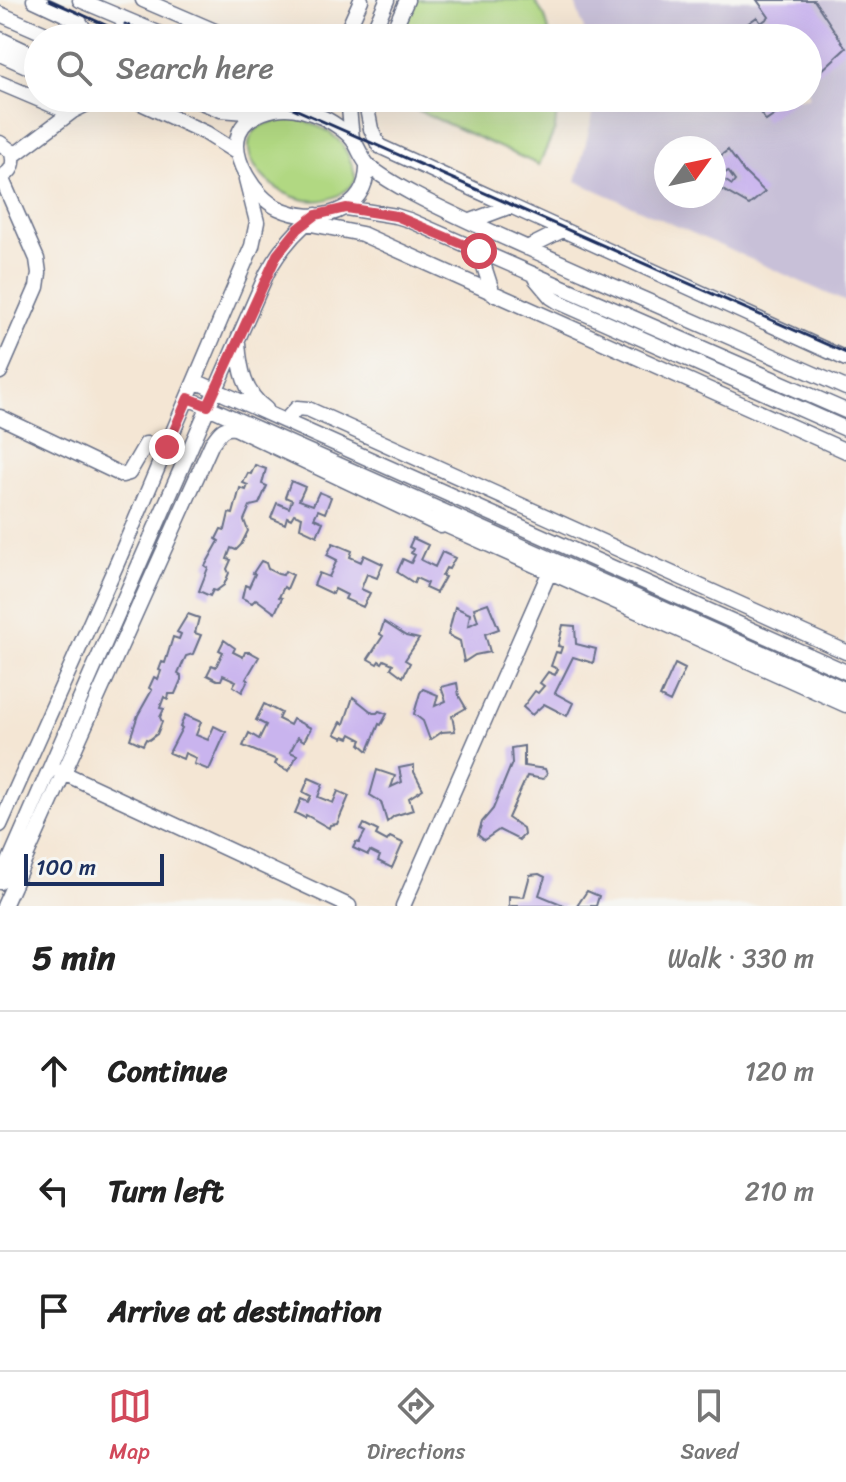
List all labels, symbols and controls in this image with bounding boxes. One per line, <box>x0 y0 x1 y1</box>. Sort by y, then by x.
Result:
search box <box>24 24 822 112</box>
text: Search here <box>116 41 274 95</box>
icon: search <box>52 46 96 90</box>
north arrow <box>654 136 726 208</box>
route start <box>461 233 497 269</box>
route end <box>149 429 185 465</box>
text: 100 m <box>36 848 96 887</box>
scale bar <box>24 850 164 886</box>
text: 5 min <box>32 928 115 988</box>
text: Walk · 330 m <box>667 935 814 981</box>
text: Continue <box>108 1044 227 1098</box>
text: 120 m <box>745 1048 814 1094</box>
icon: ahead <box>32 1049 76 1093</box>
text: Turn left <box>108 1164 224 1218</box>
text: 210 m <box>745 1168 814 1214</box>
icon: left <box>32 1169 76 1213</box>
text: Arrive at destination <box>108 1284 382 1338</box>
icon: arrive <box>32 1289 76 1333</box>
tab: Map <box>108 1384 152 1471</box>
tab: Directions <box>367 1384 465 1471</box>
tab: Saved <box>680 1384 738 1471</box>

